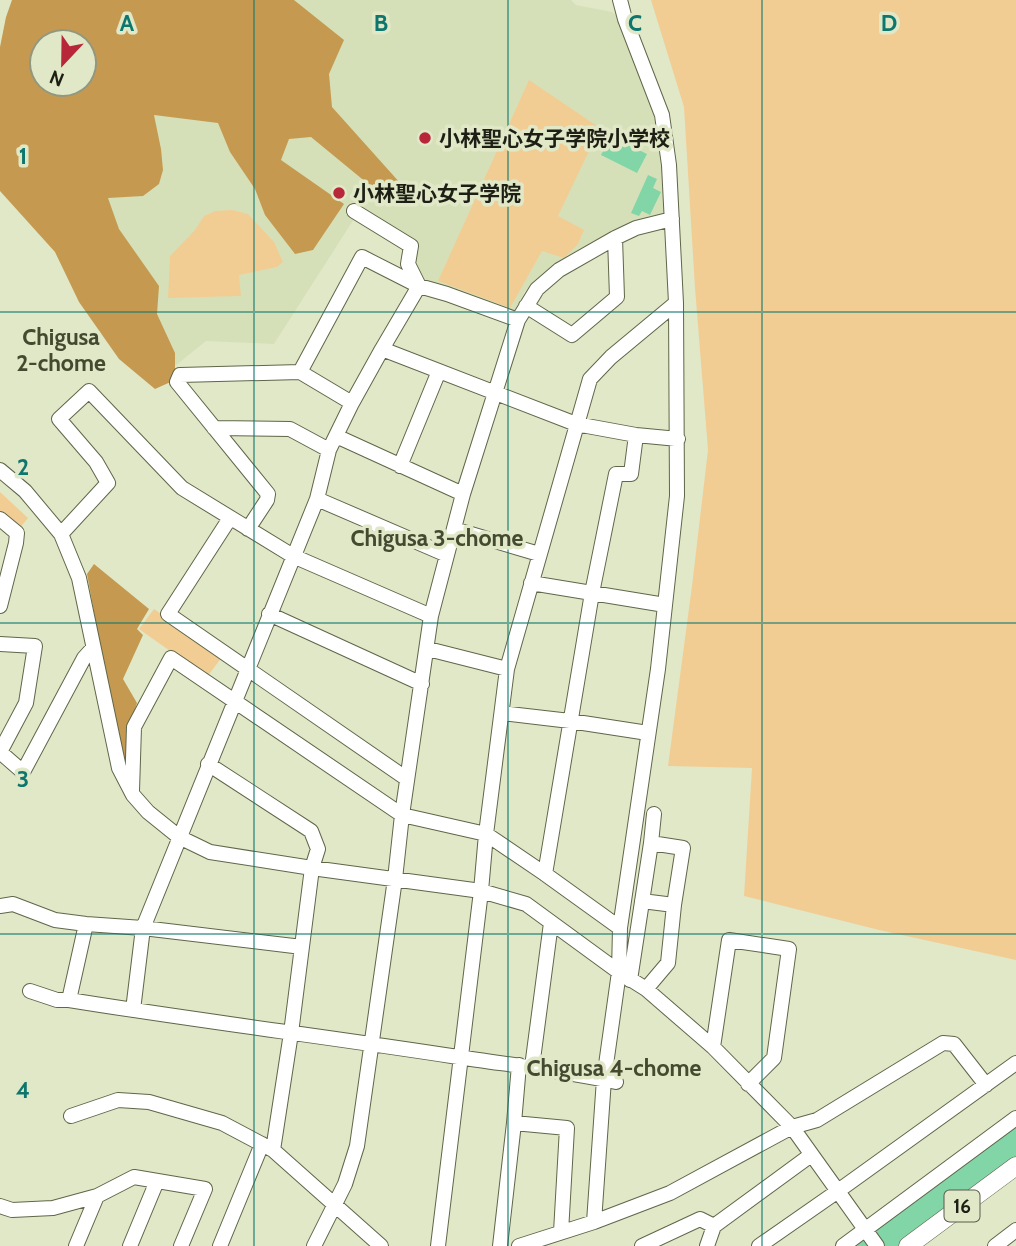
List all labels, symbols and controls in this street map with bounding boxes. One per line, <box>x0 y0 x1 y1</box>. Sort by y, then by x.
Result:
text: A <box>120 9 135 37</box>
text: B <box>374 9 388 37</box>
text: C <box>628 9 642 37</box>
text: D <box>881 9 897 37</box>
north arrow <box>28 28 98 98</box>
text: N <box>46 65 67 91</box>
place label: 小林聖心女子学院小学校 <box>439 126 670 151</box>
marker: 小林聖心女子学院小学校 <box>417 130 433 146</box>
text: 1 <box>19 142 27 170</box>
place label: 小林聖心女子学院 <box>353 181 521 206</box>
marker: 小林聖心女子学院 <box>331 185 347 201</box>
district label: Chigusa 2-chome <box>16 323 106 377</box>
text: 2 <box>17 453 29 481</box>
district label: Chigusa 3-chome <box>351 524 524 552</box>
text: 3 <box>17 765 29 793</box>
district label: Chigusa 4-chome <box>527 1054 702 1082</box>
text: 4 <box>16 1076 30 1104</box>
road number: 16 <box>944 1190 979 1222</box>

